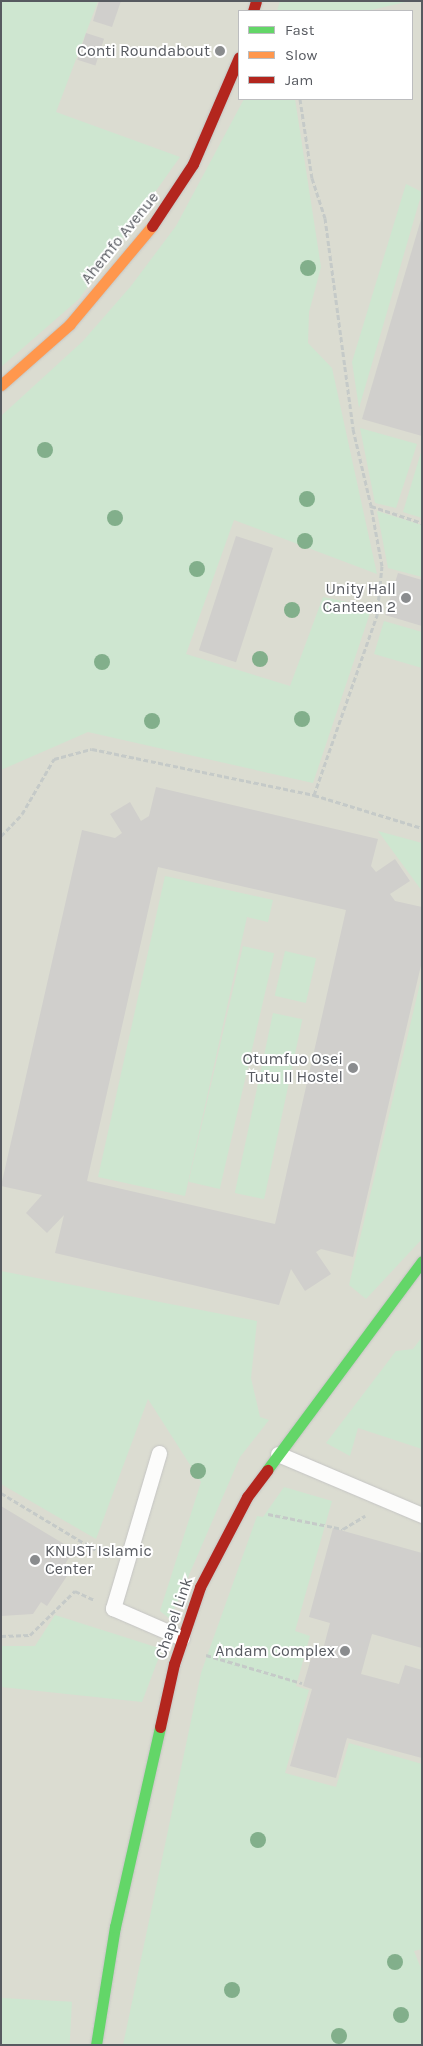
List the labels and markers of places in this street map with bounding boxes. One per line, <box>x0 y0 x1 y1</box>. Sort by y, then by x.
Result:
place label: Conti Roundabout <box>77 41 210 61</box>
marker: Conti Roundabout <box>214 45 226 57</box>
place label: Unity Hall Canteen 2 <box>323 579 396 617</box>
marker: Unity Hall Canteen 2 <box>400 592 412 604</box>
place label: Otumfuo Osei Tutu II Hostel <box>243 1049 343 1087</box>
marker: Otumfuo Osei Tutu II Hostel <box>347 1062 359 1074</box>
place label: KNUST Islamic Center <box>45 1541 152 1579</box>
marker: KNUST Islamic Center <box>29 1554 41 1566</box>
place label: Andam Complex <box>215 1641 335 1661</box>
marker: Andam Complex <box>339 1645 351 1657</box>

